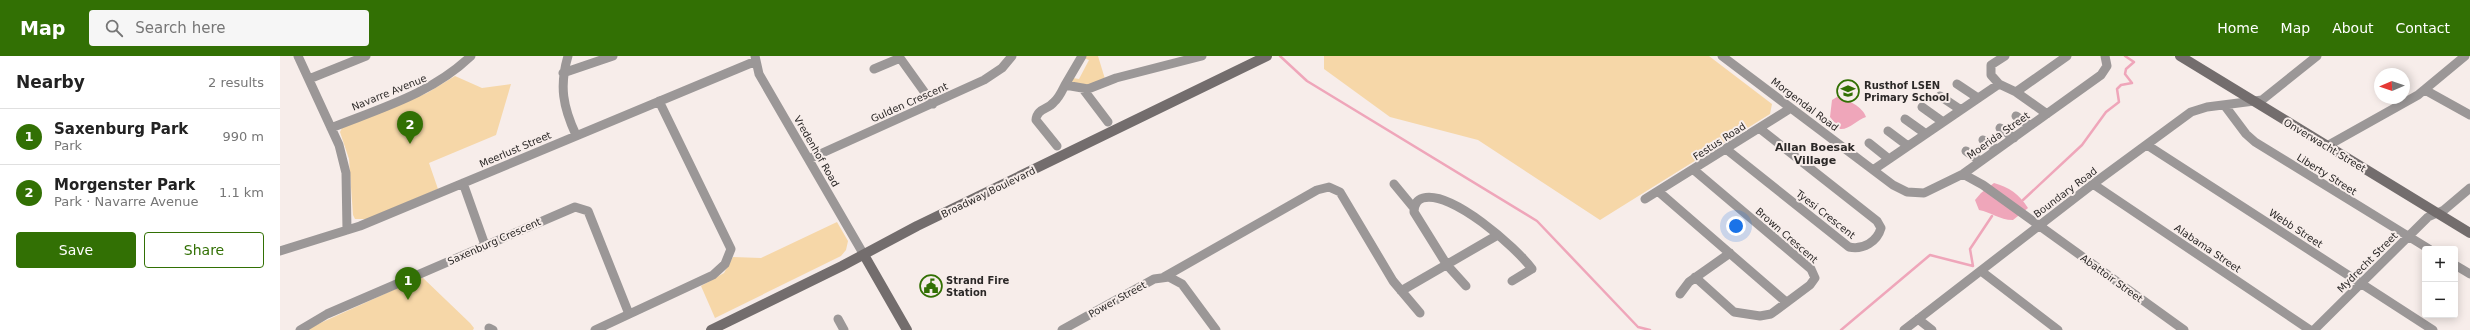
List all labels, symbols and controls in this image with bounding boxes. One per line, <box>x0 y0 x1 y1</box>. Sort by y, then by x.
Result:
search box <box>89 10 369 46</box>
text: Map <box>20 17 65 39</box>
icon: search <box>103 17 125 39</box>
text: Search here <box>135 19 225 37</box>
text: Home <box>2217 20 2259 36</box>
text: Map <box>2281 20 2310 36</box>
text: About <box>2332 20 2374 36</box>
text: Contact <box>2396 20 2450 36</box>
north arrow <box>2374 68 2410 104</box>
text: Nearby <box>16 72 85 92</box>
street label: Navarre Avenue <box>350 72 428 113</box>
text: 2 results <box>208 75 264 90</box>
street label: Morgendal Road <box>1769 76 1840 133</box>
school or university icon: Rusthof LSEN Primary School <box>1835 78 1861 104</box>
place label: Rusthof LSEN Primary School <box>1864 80 1949 103</box>
street label: Gulden Crescent <box>869 81 949 124</box>
street label: Moerida Street <box>1965 110 2032 161</box>
pin: 2 <box>397 111 423 144</box>
street label: Vredenhof Road <box>792 114 841 189</box>
street label: Onverwacht Street <box>2282 116 2368 174</box>
text: Saxenburg Park <box>54 120 188 138</box>
street label: Festus Road <box>1691 120 1748 162</box>
text: 1 <box>24 129 34 144</box>
text: 990 m <box>222 129 264 144</box>
street label: Meerlust Street <box>478 129 553 170</box>
text: Park <box>54 138 82 153</box>
district label: Allan Boesak Village <box>1775 141 1856 167</box>
street label: Liberty Street <box>2295 152 2359 197</box>
street label: Broadway Boulevard <box>939 165 1037 220</box>
street label: Boundary Road <box>2031 165 2099 220</box>
text: Morgenster Park <box>54 176 195 194</box>
text: 2 <box>24 185 34 200</box>
text: 1.1 km <box>219 185 264 200</box>
street label: Tyesi Crescent <box>1793 187 1857 241</box>
text: Park · Navarre Avenue <box>54 194 198 209</box>
street label: Brown Crescent <box>1753 205 1820 265</box>
street label: Webb Street <box>2267 207 2325 250</box>
street label: Saxenburg Crescent <box>446 216 543 267</box>
your location <box>1726 216 1746 236</box>
street label: Alabama Street <box>2172 222 2243 275</box>
street label: Mydrecht Street <box>2335 230 2400 295</box>
button: Save <box>16 232 136 268</box>
button: Share <box>144 232 264 268</box>
map controls <box>2422 246 2458 318</box>
button: + <box>2422 246 2458 282</box>
street label: Abattoir Street <box>2079 252 2145 305</box>
pin: 1 <box>395 267 421 300</box>
public building icon: Strand Fire Station <box>918 273 944 299</box>
place label: Strand Fire Station <box>946 275 1010 298</box>
street label: Power Street <box>1087 279 1148 320</box>
button: − <box>2422 282 2458 318</box>

